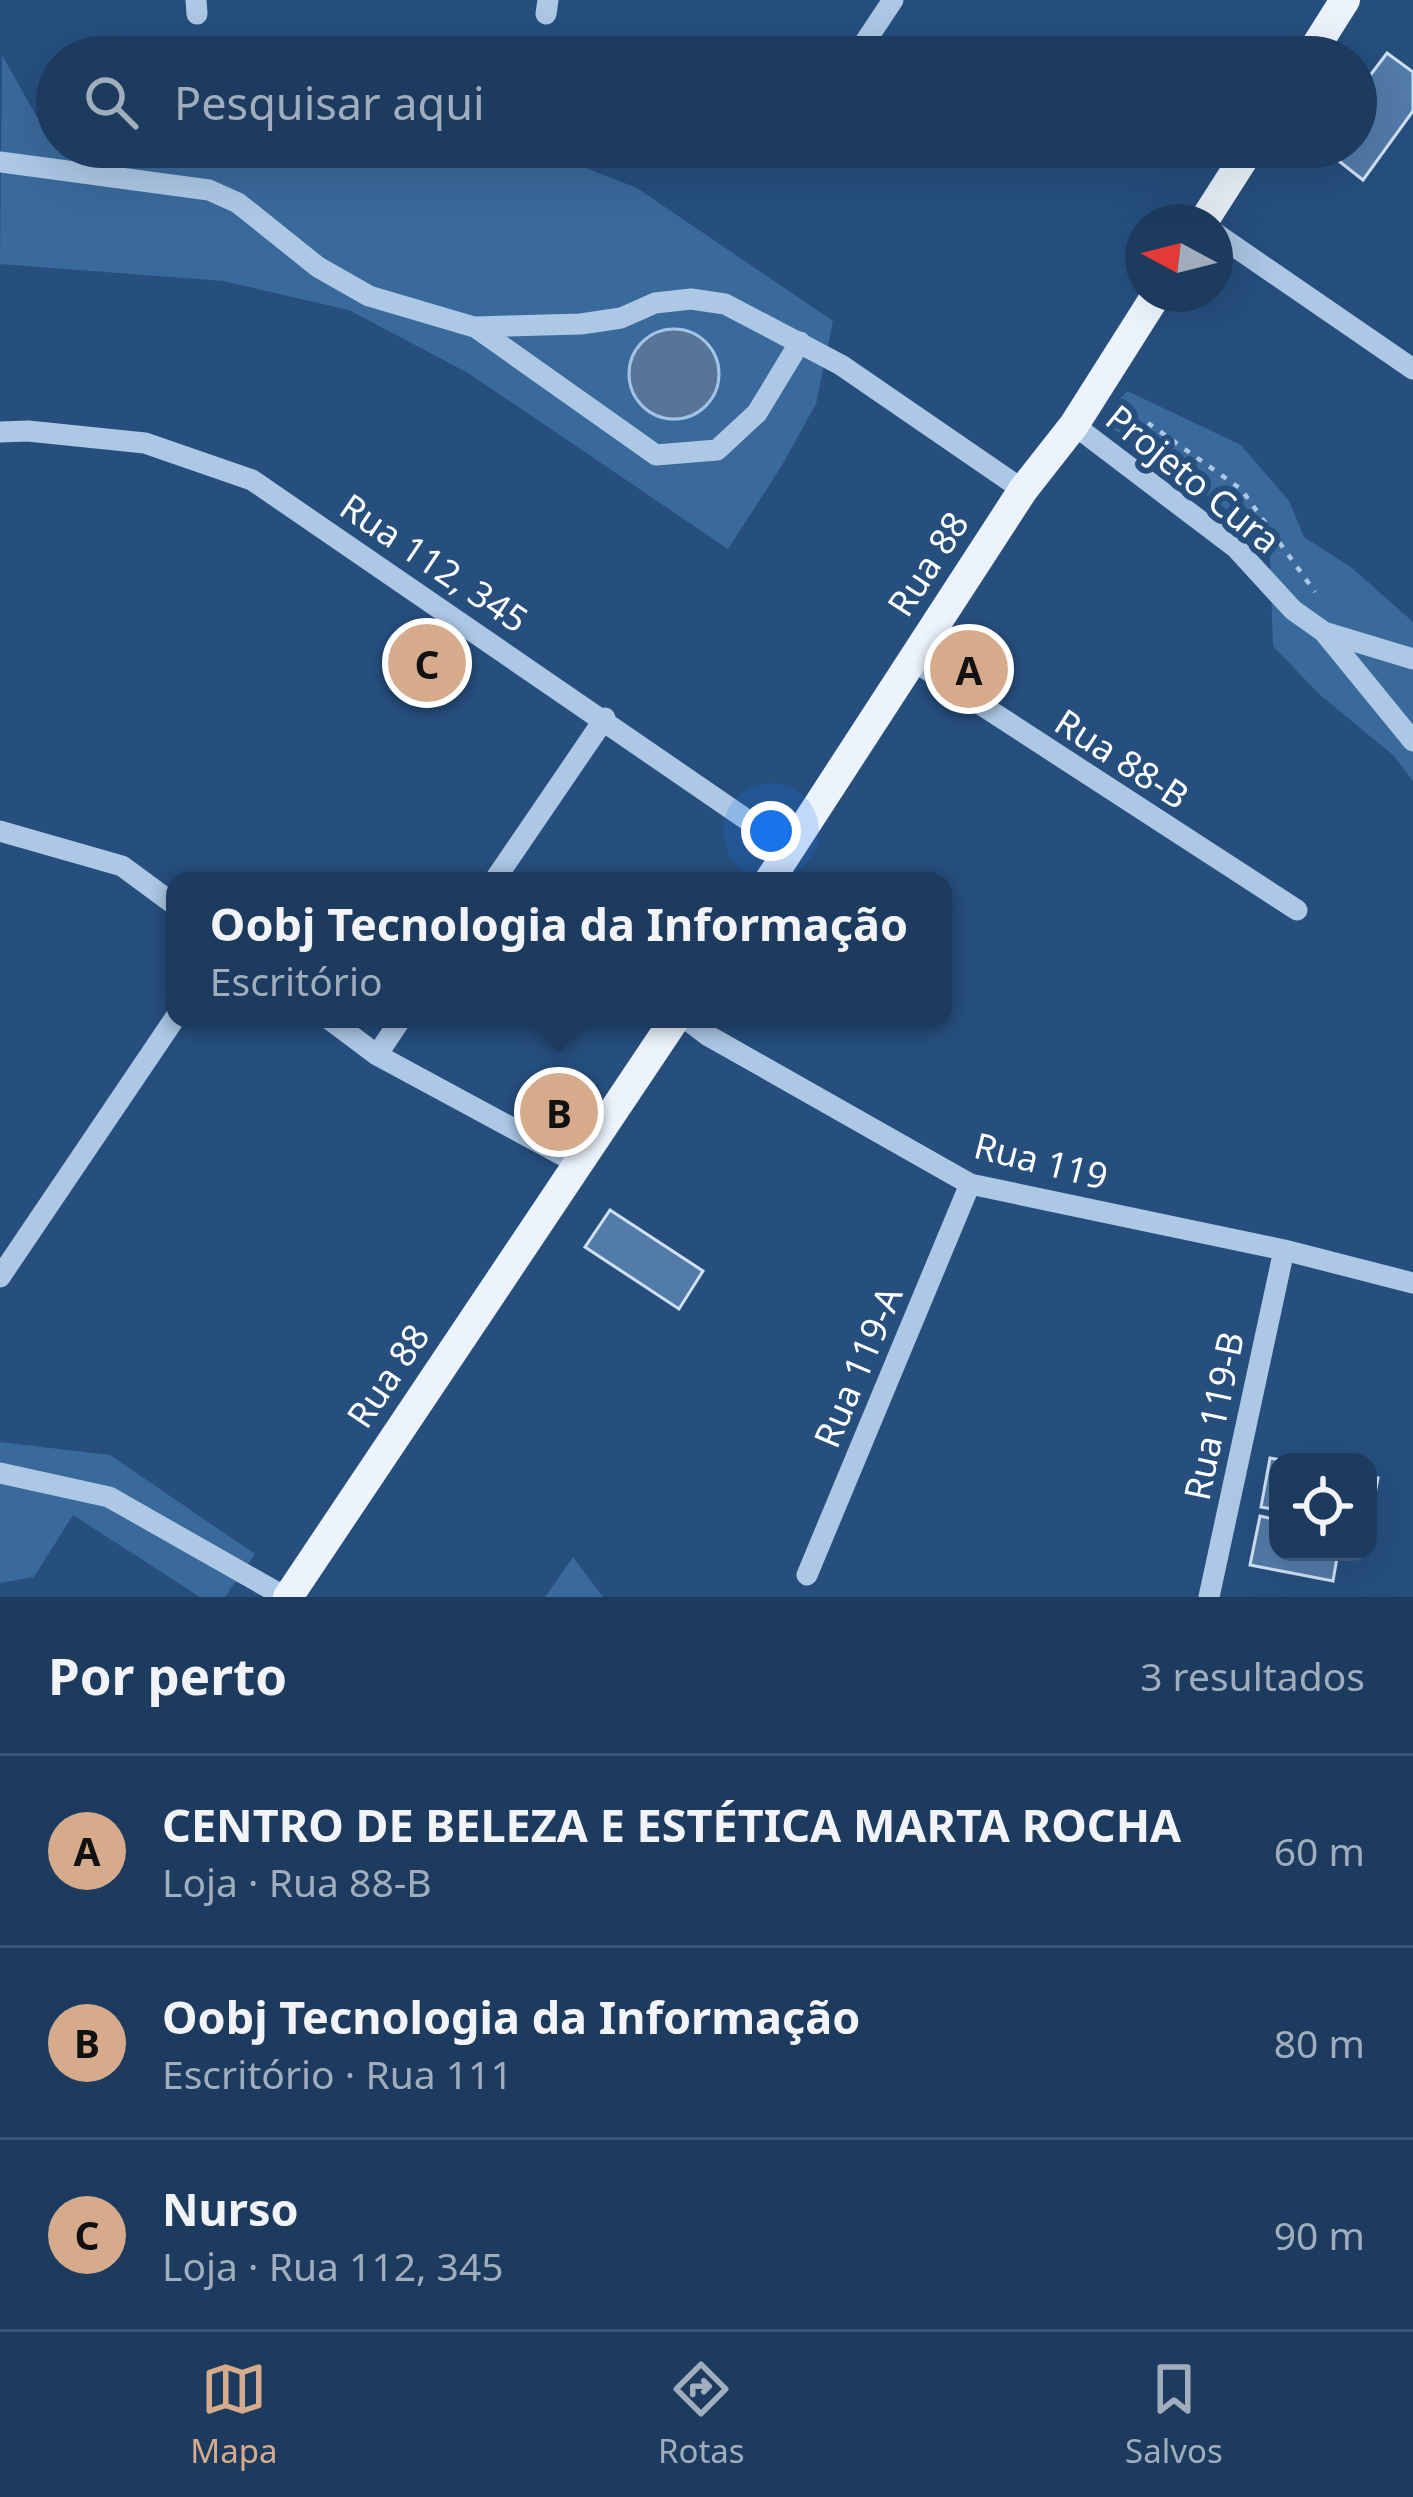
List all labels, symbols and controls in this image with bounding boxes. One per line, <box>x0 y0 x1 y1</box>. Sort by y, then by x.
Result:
search box <box>36 36 1377 168</box>
icon: search <box>78 69 144 135</box>
text: Pesquisar aqui <box>174 72 485 133</box>
north arrow <box>1125 204 1233 312</box>
street label: Projeto Cura <box>1096 393 1291 564</box>
street label: Rua 112, 345 <box>331 482 538 644</box>
street label: Rua 88 <box>876 502 980 625</box>
pin: C <box>388 618 466 708</box>
pin: A <box>930 624 1008 714</box>
street label: Rua 88-B <box>1046 697 1199 820</box>
your location <box>741 801 801 861</box>
popup <box>166 872 952 1028</box>
text: Oobj Tecnologia da Informação <box>210 893 908 954</box>
text: Escritório <box>210 954 383 1007</box>
pin: B <box>520 1067 598 1157</box>
street label: Rua 119 <box>969 1120 1113 1201</box>
street label: Rua 119-A <box>802 1279 913 1455</box>
street label: Rua 88 <box>335 1314 440 1437</box>
street label: Rua 119-B <box>1172 1327 1255 1505</box>
map controls <box>1269 1453 1377 1561</box>
button: locate <box>1269 1453 1377 1561</box>
text: Por perto <box>48 1640 287 1710</box>
text: 3 resultados <box>1140 1649 1365 1702</box>
text: CENTRO DE BELEZA E ESTÉTICA MARTA ROCHA <box>162 1794 1181 1855</box>
text: A <box>74 1824 101 1877</box>
text: 60 m <box>1274 1824 1365 1877</box>
text: Loja · Rua 88-B <box>162 1855 432 1908</box>
text: Oobj Tecnologia da Informação <box>162 1986 860 2047</box>
text: B <box>74 2016 100 2069</box>
text: 80 m <box>1274 2016 1365 2069</box>
text: Escritório · Rua 111 <box>162 2047 513 2100</box>
text: Nurso <box>162 2178 299 2239</box>
text: C <box>74 2208 100 2261</box>
text: 90 m <box>1274 2208 1365 2261</box>
text: Loja · Rua 112, 345 <box>162 2239 504 2292</box>
tab: Mapa <box>190 2356 277 2473</box>
tab: Rotas <box>658 2356 745 2473</box>
tab: Salvos <box>1125 2356 1223 2473</box>

